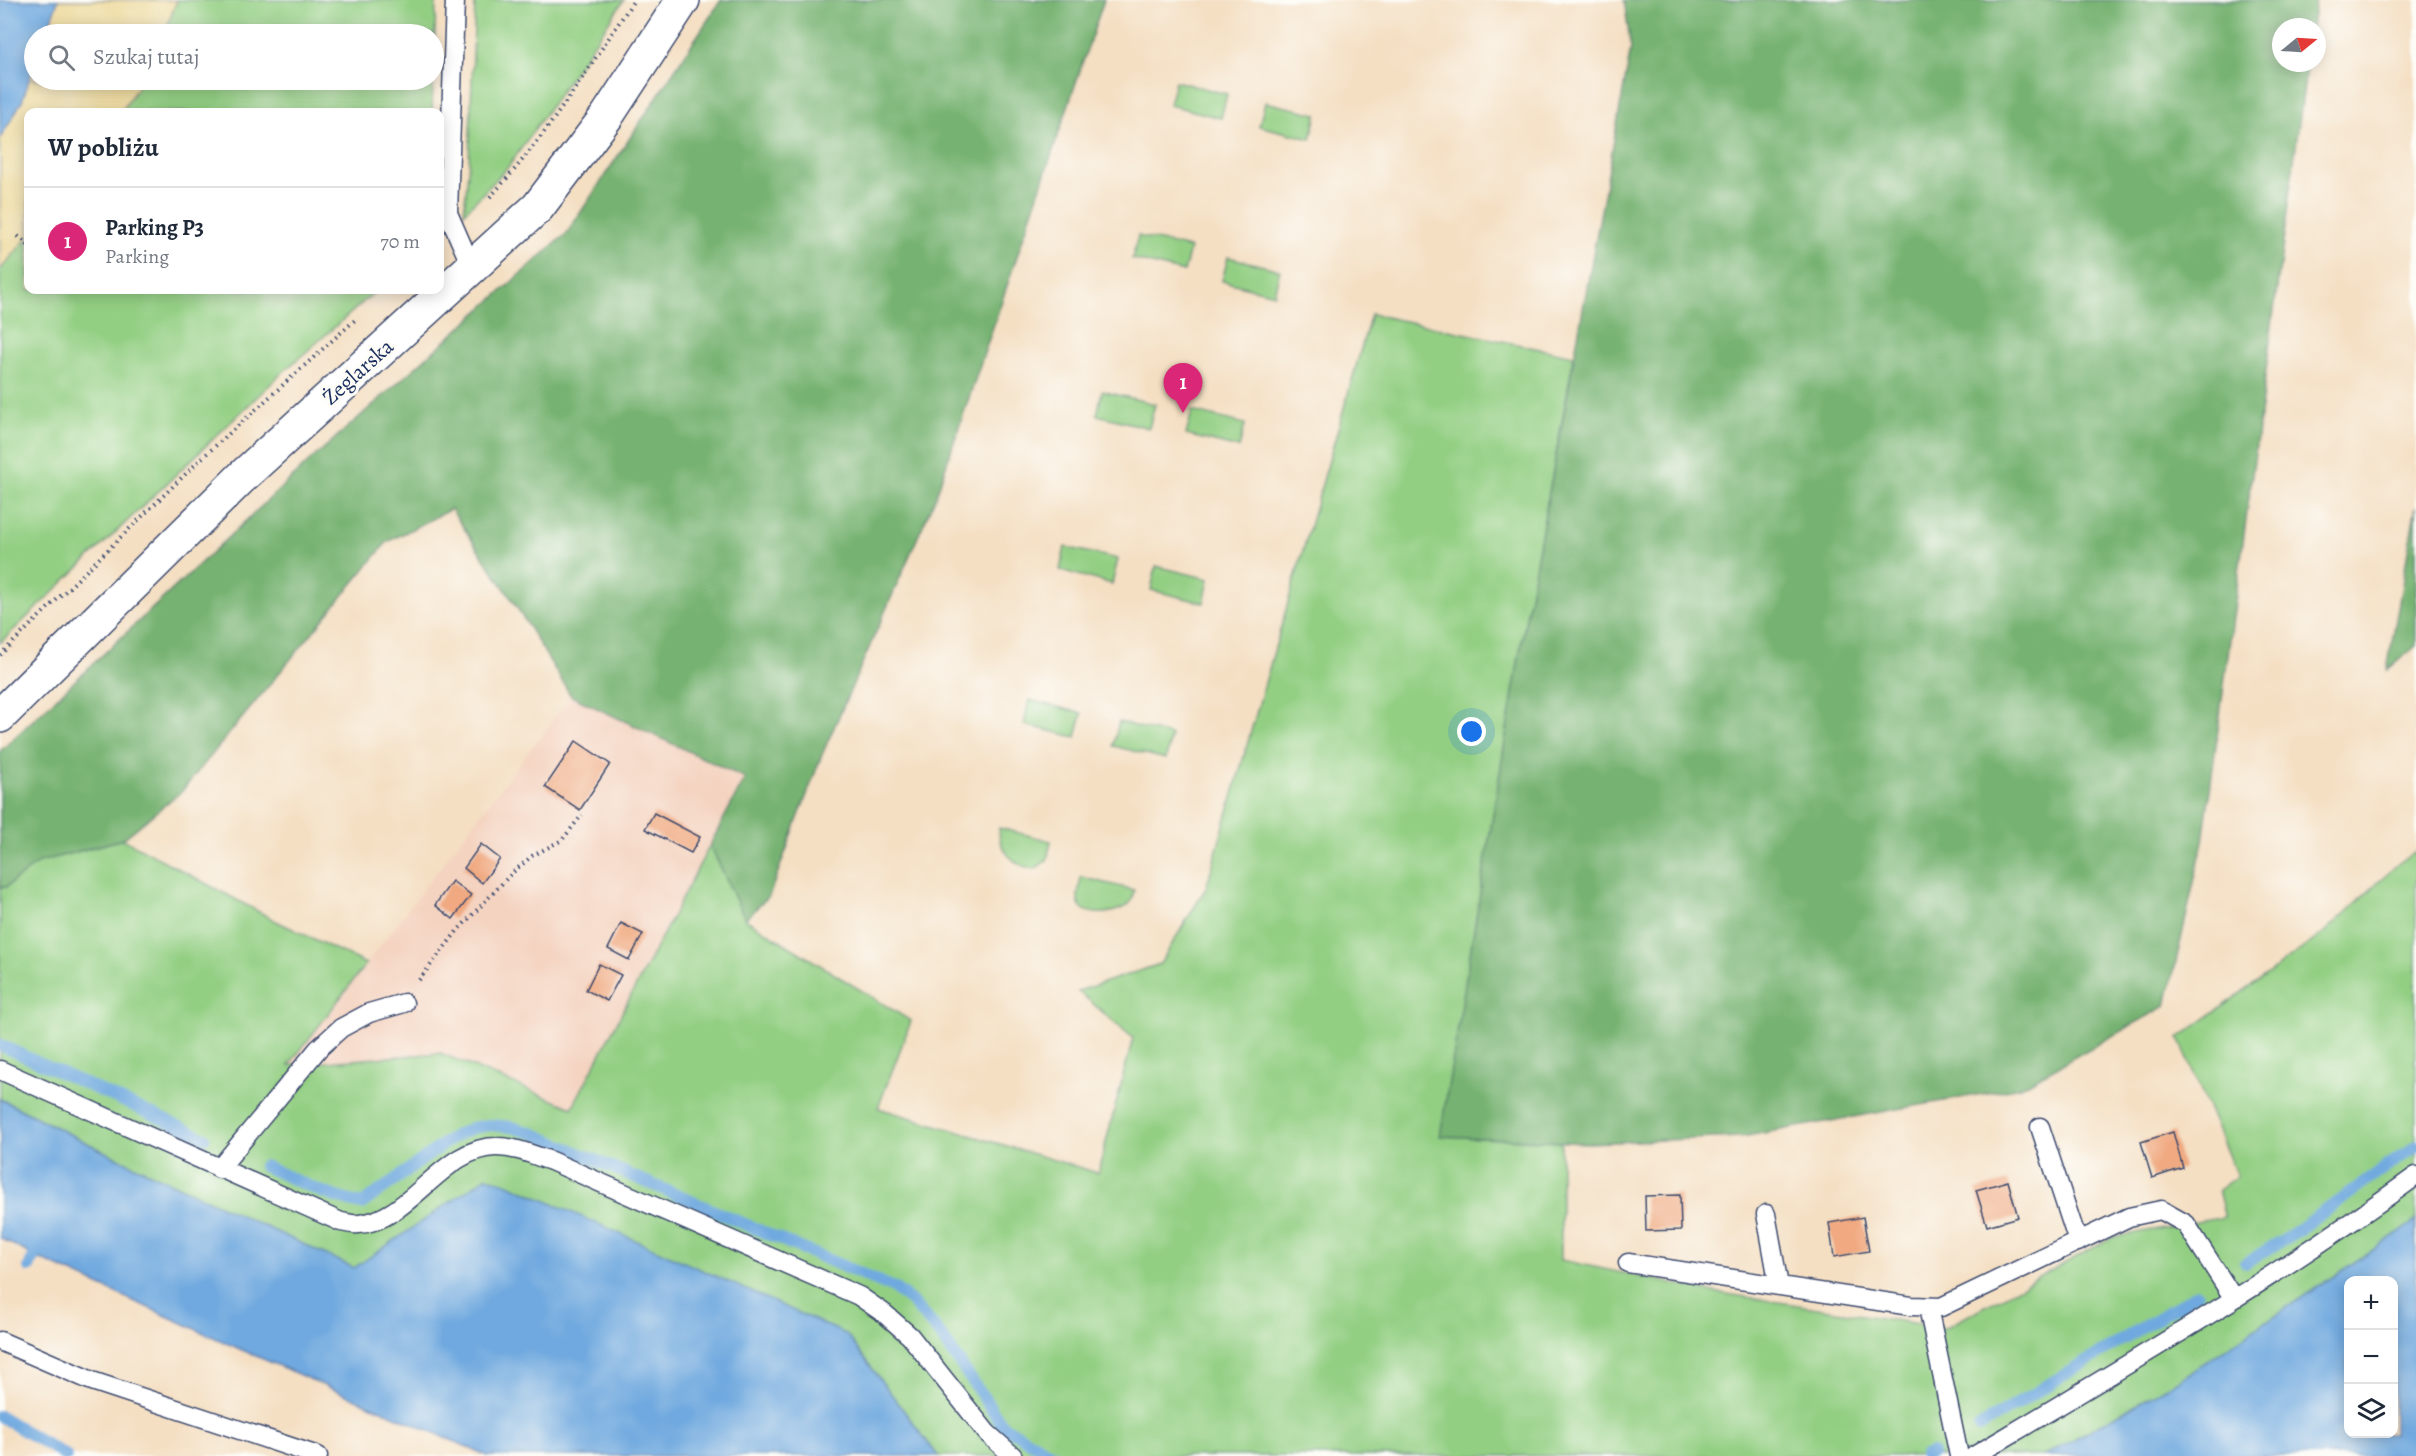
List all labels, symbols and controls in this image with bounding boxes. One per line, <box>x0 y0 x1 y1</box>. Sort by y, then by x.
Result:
north arrow <box>2272 18 2326 72</box>
search box <box>24 24 444 90</box>
icon: search <box>45 41 78 74</box>
text: Szukaj tutaj <box>93 42 199 72</box>
text: W pobliżu <box>48 130 159 165</box>
text: Parking P3 <box>105 213 204 243</box>
text: 1 <box>64 228 71 255</box>
text: 70 m <box>380 228 420 255</box>
text: Parking <box>105 243 169 270</box>
street label: Żeglarska <box>316 331 401 412</box>
pin: 1 <box>1164 364 1202 413</box>
your location <box>1457 717 1486 746</box>
map controls <box>2344 1276 2398 1438</box>
button: + <box>2344 1276 2398 1330</box>
button: − <box>2344 1330 2398 1384</box>
button: layers <box>2344 1384 2398 1438</box>

